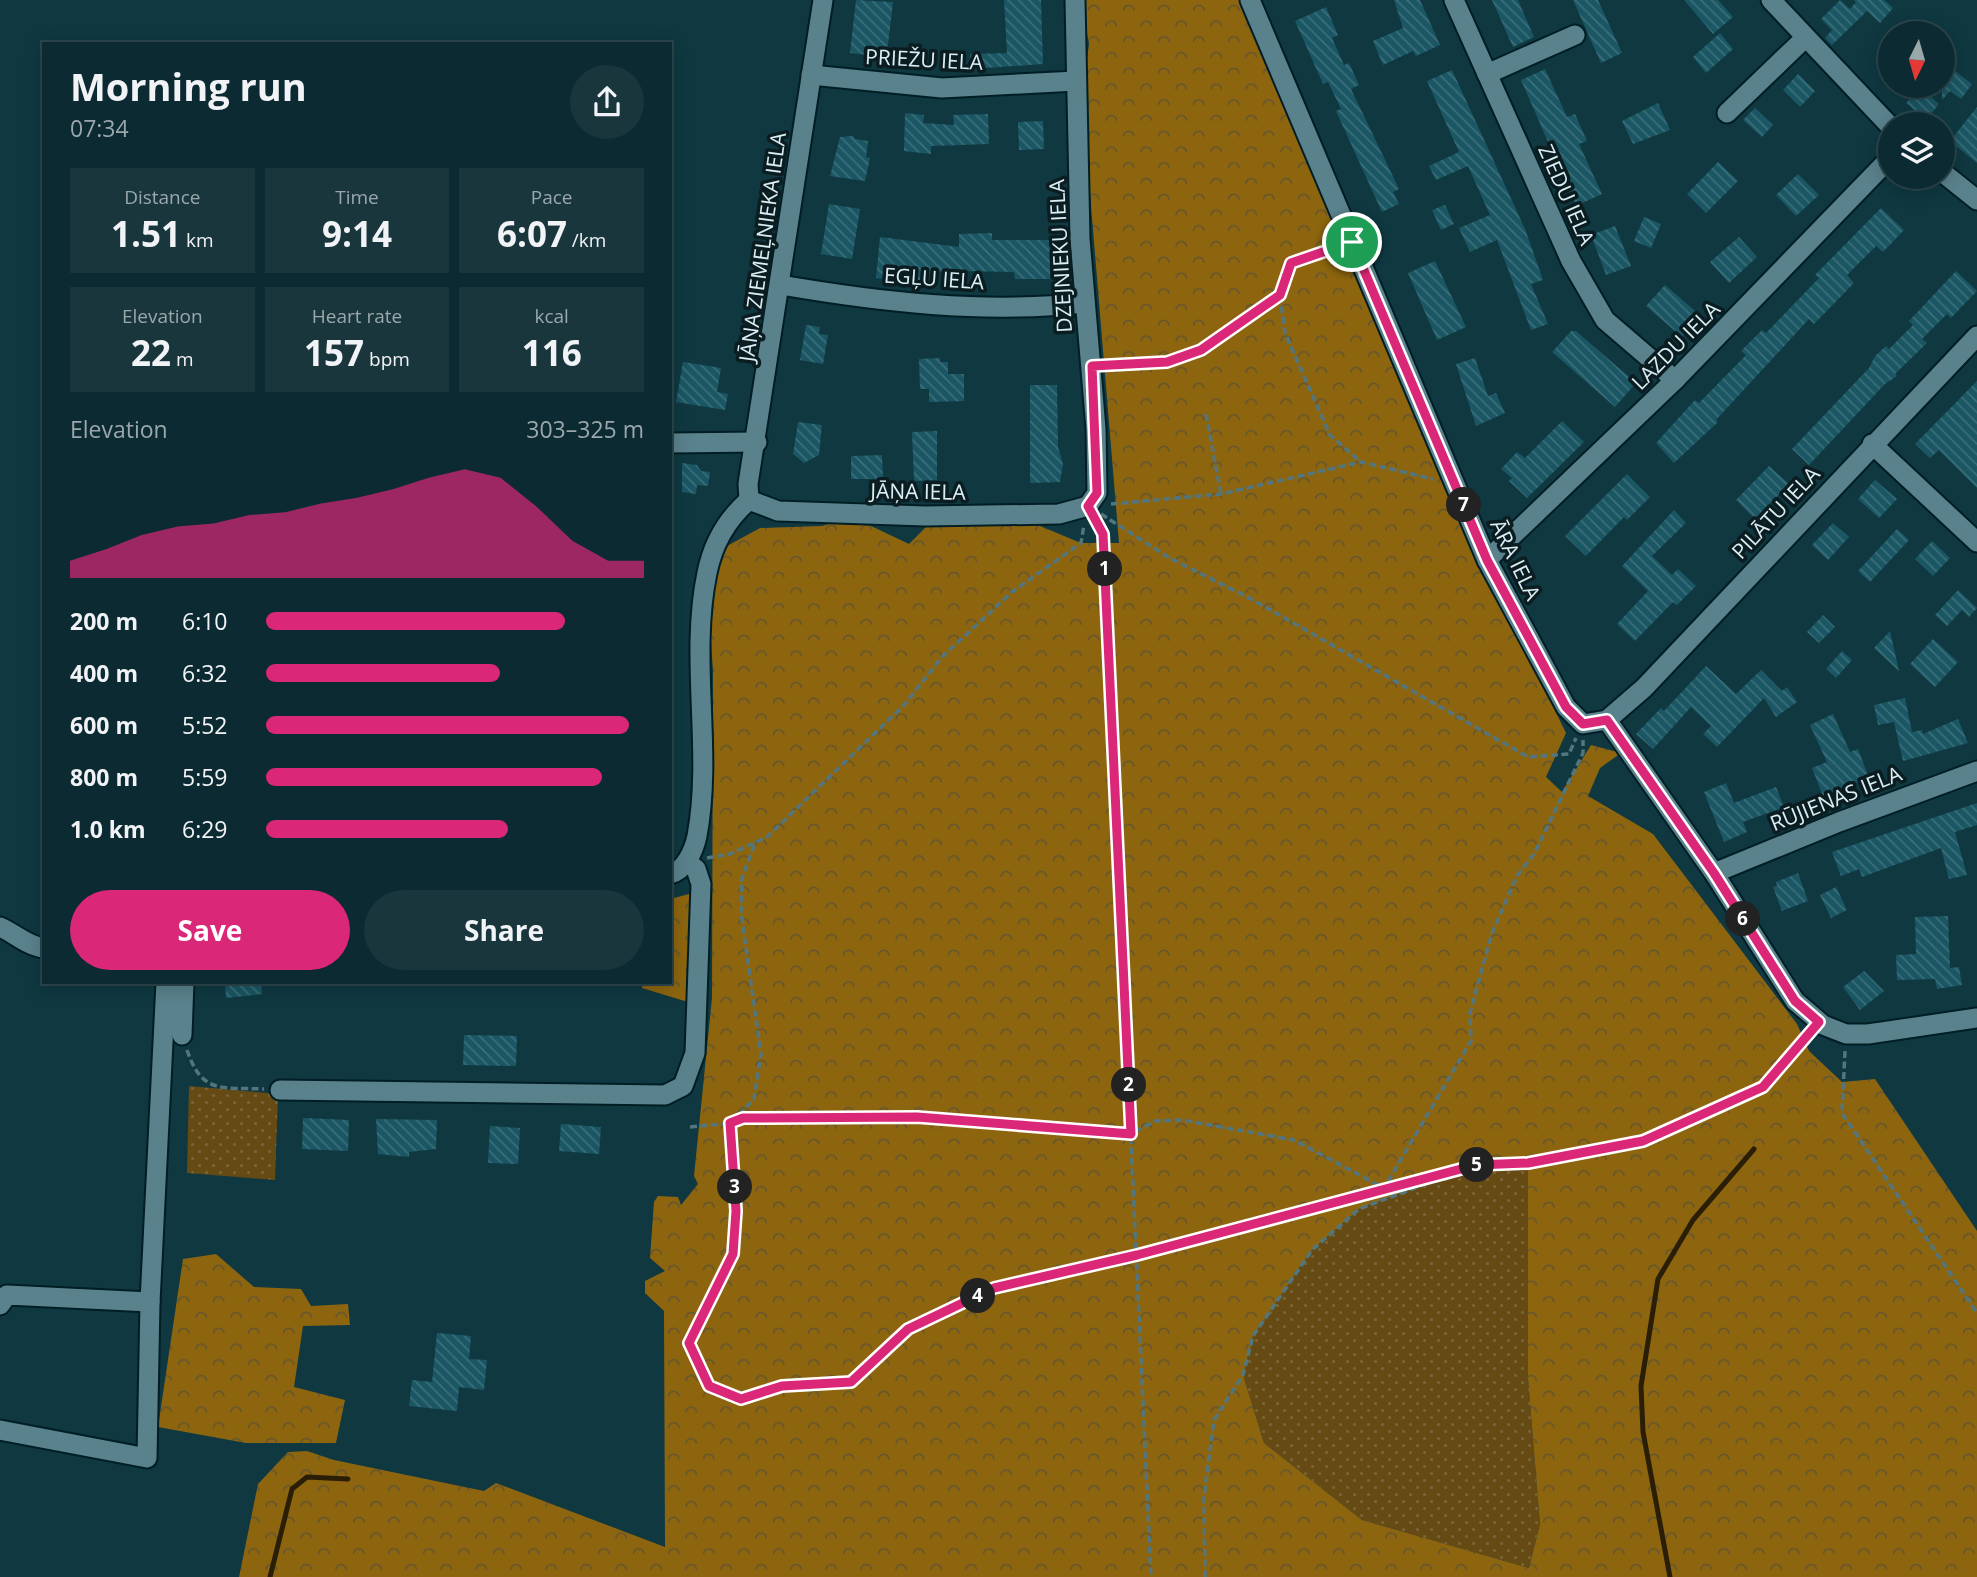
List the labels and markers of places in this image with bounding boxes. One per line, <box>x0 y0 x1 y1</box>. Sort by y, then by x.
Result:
pin <box>1322 212 1382 272</box>
pin: 7 <box>1446 488 1482 522</box>
pin: 1 <box>1088 552 1122 586</box>
pin: 6 <box>1726 902 1760 936</box>
pin: 2 <box>1112 1068 1146 1102</box>
pin: 5 <box>1460 1148 1494 1182</box>
pin: 3 <box>718 1170 752 1204</box>
pin: 4 <box>960 1278 996 1314</box>

